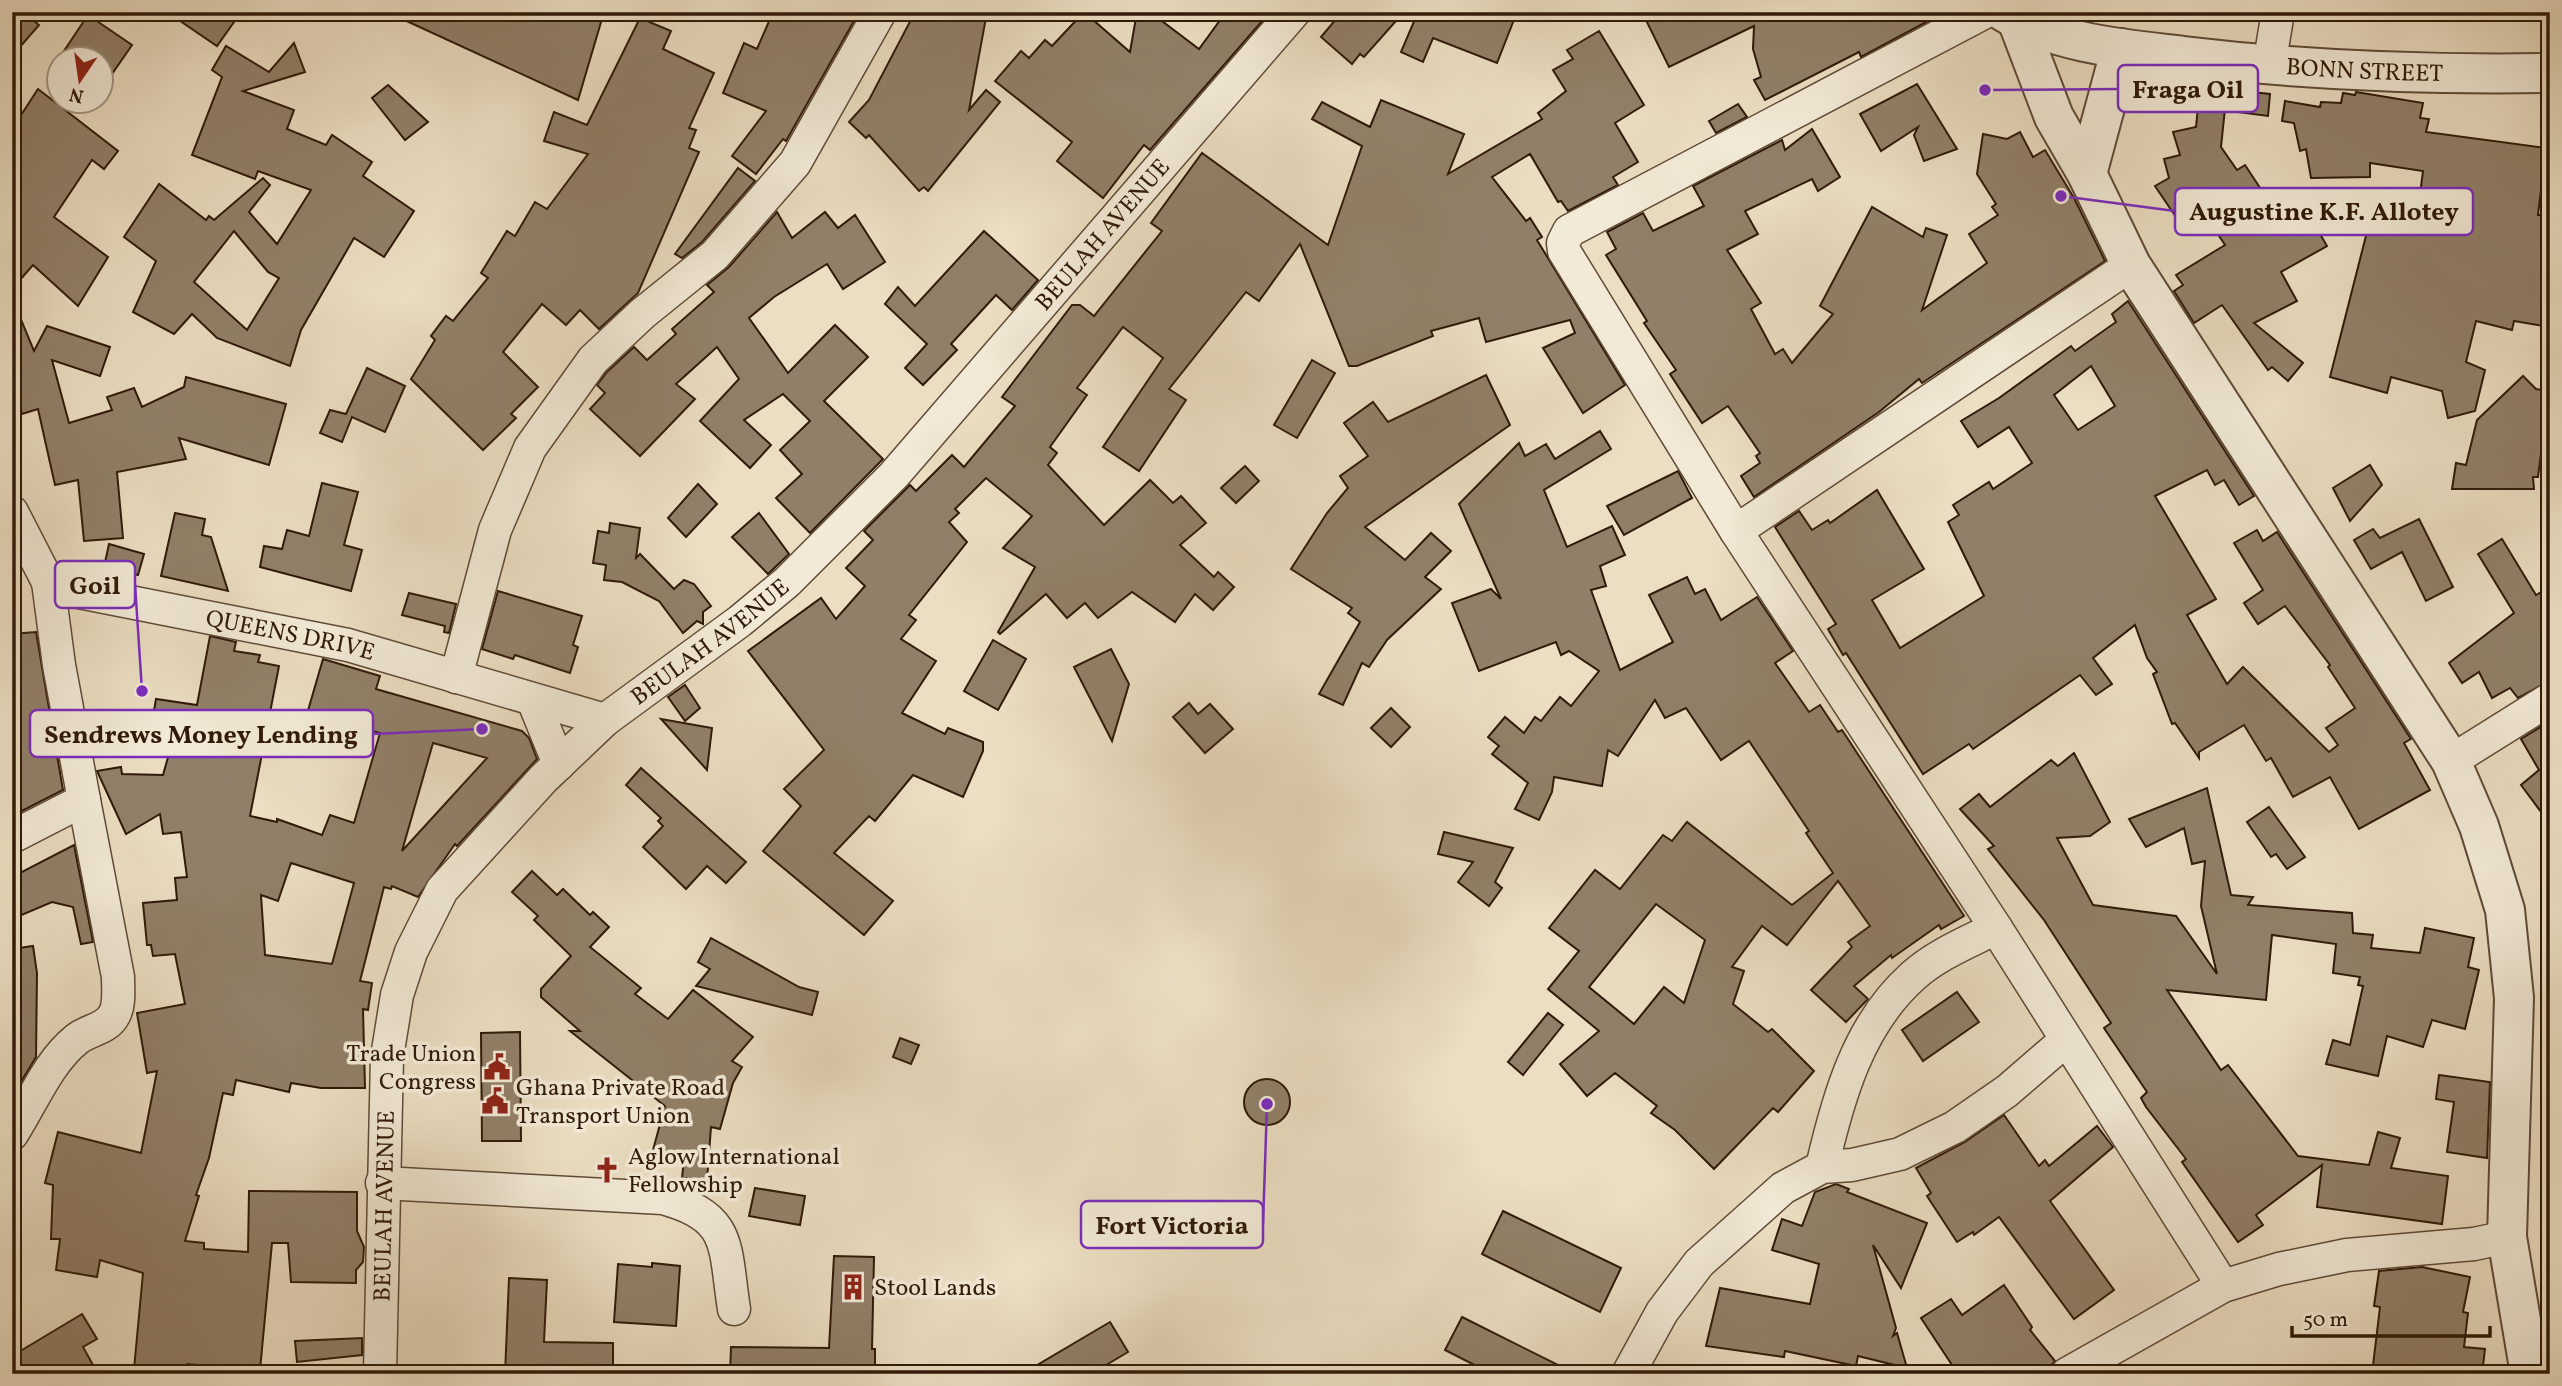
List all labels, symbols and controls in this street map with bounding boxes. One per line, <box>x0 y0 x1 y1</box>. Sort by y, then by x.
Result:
north arrow <box>46 46 116 116</box>
street label: BONN STREET <box>2285 51 2444 92</box>
callout: Fraga Oil <box>2118 65 2258 112</box>
text: Fraga Oil <box>2132 73 2244 109</box>
text: N <box>67 80 86 109</box>
street label: BEULAH AVENUE <box>1028 152 1179 319</box>
callout: Augustine K.F. Allotey <box>2175 188 2473 235</box>
text: Augustine K.F. Allotey <box>2189 195 2459 231</box>
callout: Goil <box>55 561 135 608</box>
text: Goil <box>69 569 121 605</box>
street label: BEULAH AVENUE <box>624 572 798 715</box>
street label: QUEENS DRIVE <box>203 602 379 671</box>
callout: Sendrews Money Lending <box>30 710 373 757</box>
text: Sendrews Money Lending <box>44 718 358 754</box>
place label: Trade Union Congress <box>346 1038 476 1100</box>
public building icon: Trade Union Congress <box>482 1052 512 1082</box>
place label: Ghana Private Road Transport Union <box>516 1072 725 1134</box>
public building icon: Ghana Private Road Transport Union <box>480 1086 510 1116</box>
street label: BEULAH AVENUE <box>367 1110 405 1302</box>
place label: Aglow International Fellowship <box>628 1141 840 1203</box>
church icon: Aglow International Fellowship <box>592 1155 622 1185</box>
callout: Fort Victoria <box>1081 1201 1263 1248</box>
text: Fort Victoria <box>1095 1209 1249 1245</box>
building icon: Stool Lands <box>838 1272 868 1302</box>
place label: Stool Lands <box>874 1272 996 1306</box>
scale bar <box>2292 1295 2490 1339</box>
text: 50 m <box>2303 1306 2348 1335</box>

